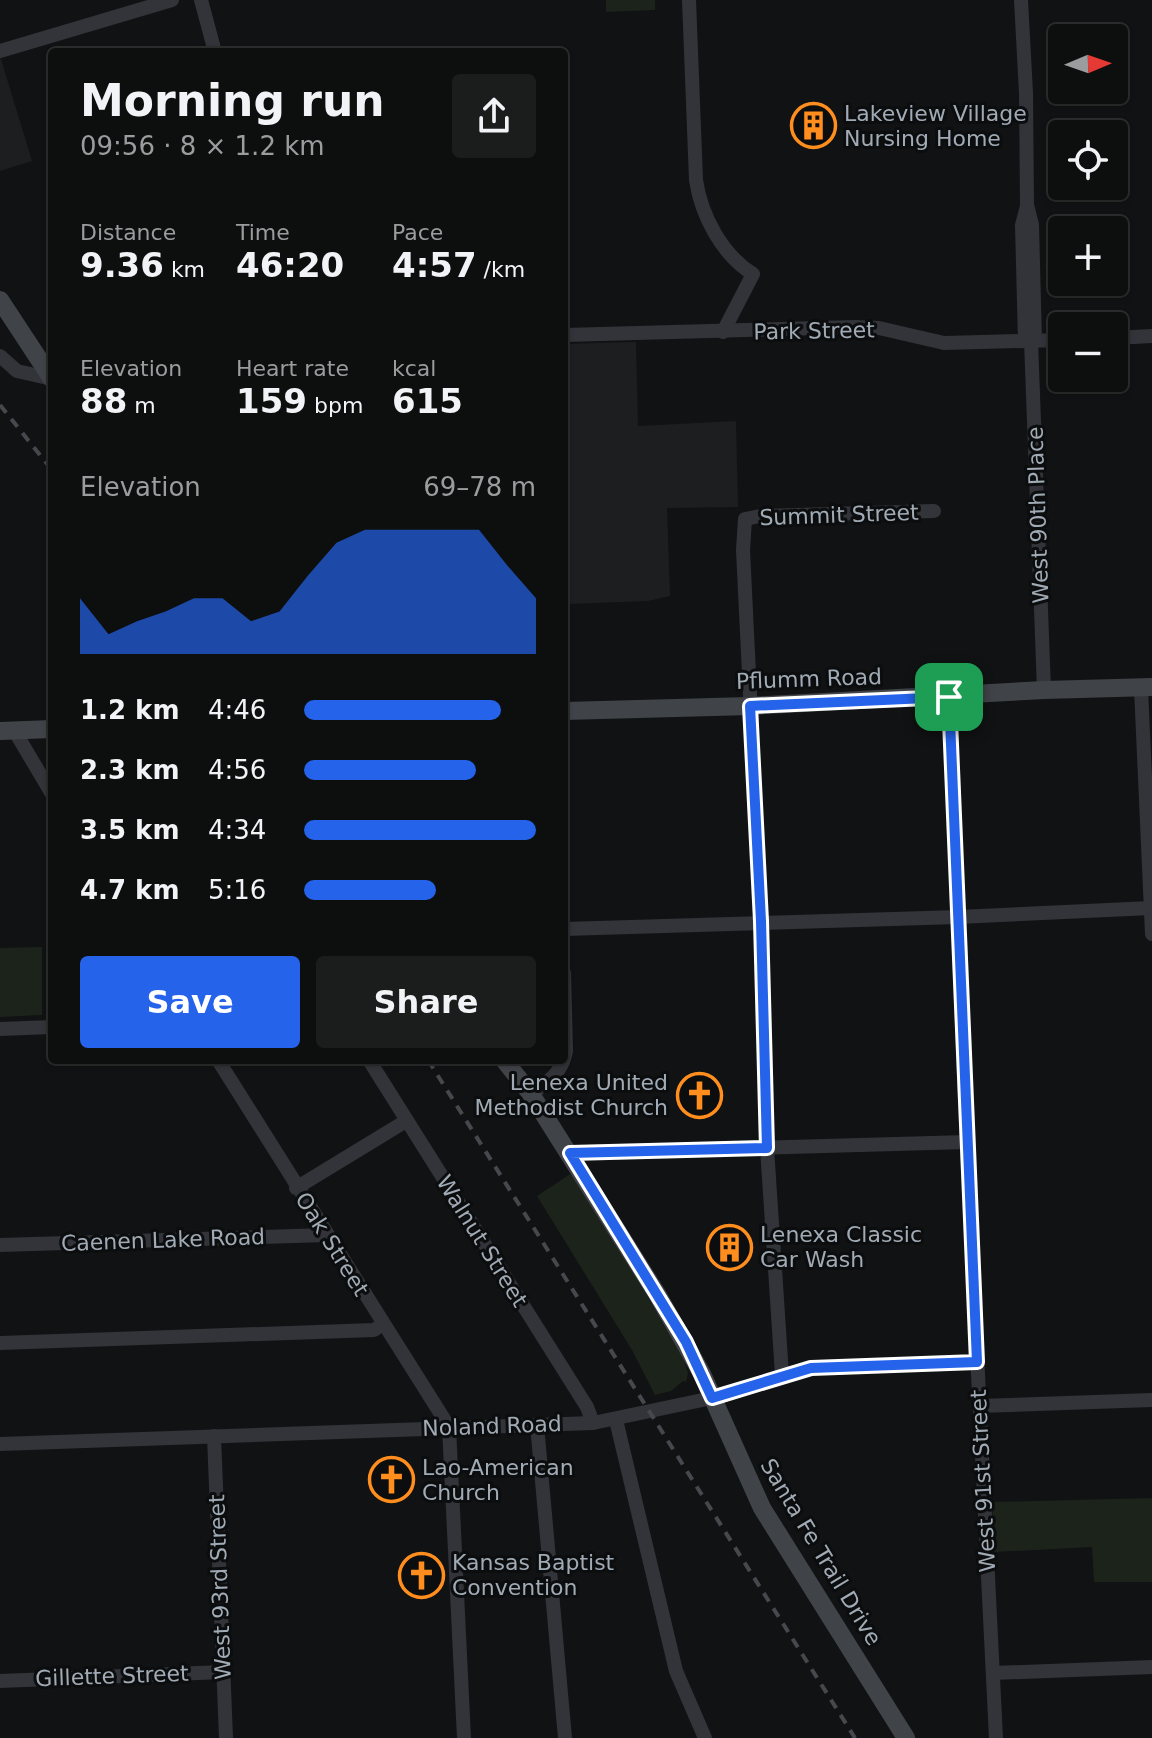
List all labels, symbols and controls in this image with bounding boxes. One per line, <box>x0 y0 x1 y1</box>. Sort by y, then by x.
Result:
north arrow <box>1048 24 1128 104</box>
map controls <box>1048 24 1128 392</box>
button: share <box>452 74 536 158</box>
text: Morning run <box>80 75 385 126</box>
place label: Lakeview Village Nursing Home <box>844 101 1027 151</box>
building icon: Lakeview Village Nursing Home <box>789 102 837 150</box>
button: locate <box>1048 120 1128 200</box>
text: 09:56 · 8 × 1.2 km <box>80 131 325 161</box>
button: + <box>1048 216 1128 296</box>
text: Distance <box>80 220 176 245</box>
text: Time <box>236 220 290 245</box>
text: Pace <box>392 220 443 245</box>
text: 9.36 <box>80 245 164 285</box>
text: 46:20 <box>236 245 344 285</box>
text: 4:57 <box>392 245 477 285</box>
text: km <box>164 257 205 282</box>
text: /km <box>477 257 525 282</box>
button: − <box>1048 312 1128 392</box>
street label: Park Street <box>753 317 875 345</box>
text: Elevation <box>80 356 182 381</box>
text: Heart rate <box>236 356 349 381</box>
text: kcal <box>392 356 436 381</box>
text: 88 <box>80 381 127 421</box>
text: 159 <box>236 381 307 421</box>
text: 615 <box>392 381 463 421</box>
text: m <box>127 393 156 418</box>
text: bpm <box>307 393 363 418</box>
street label: West 90th Place <box>1022 426 1054 604</box>
text: Elevation <box>80 472 201 502</box>
text: 69–78 m <box>423 472 536 502</box>
street label: Summit Street <box>759 500 919 530</box>
pin <box>915 663 983 731</box>
street label: Pflumm Road <box>736 664 882 694</box>
icon: arrive <box>927 675 971 719</box>
text: 1.2 km <box>80 695 180 725</box>
text: 4:46 <box>208 695 266 725</box>
text: 2.3 km <box>80 755 180 785</box>
text: 4:56 <box>208 755 266 785</box>
text: 3.5 km <box>80 815 180 845</box>
text: 4:34 <box>208 815 266 845</box>
text: 4.7 km <box>80 875 180 905</box>
text: 5:16 <box>208 875 266 905</box>
button: Save <box>80 956 300 1048</box>
button: Share <box>316 956 536 1048</box>
place label: Lenexa United Methodist Church <box>474 1070 668 1120</box>
church icon: Lenexa United Methodist Church <box>675 1071 723 1119</box>
street label: Walnut Street <box>432 1171 533 1312</box>
street label: Oak Street <box>290 1188 374 1301</box>
place label: Lenexa Classic Car Wash <box>760 1222 922 1272</box>
building icon: Lenexa Classic Car Wash <box>705 1223 753 1271</box>
street label: Caenen Lake Road <box>61 1224 265 1256</box>
street label: West 91st Street <box>966 1389 1000 1573</box>
street label: Noland Road <box>422 1411 562 1441</box>
street label: Santa Fe Trail Drive <box>755 1454 887 1650</box>
place label: Lao-American Church <box>422 1455 574 1505</box>
church icon: Lao-American Church <box>367 1456 415 1504</box>
street label: West 93rd Street <box>204 1493 236 1680</box>
place label: Kansas Baptist Convention <box>452 1550 615 1600</box>
church icon: Kansas Baptist Convention <box>397 1551 445 1599</box>
street label: Gillette Street <box>35 1661 190 1691</box>

